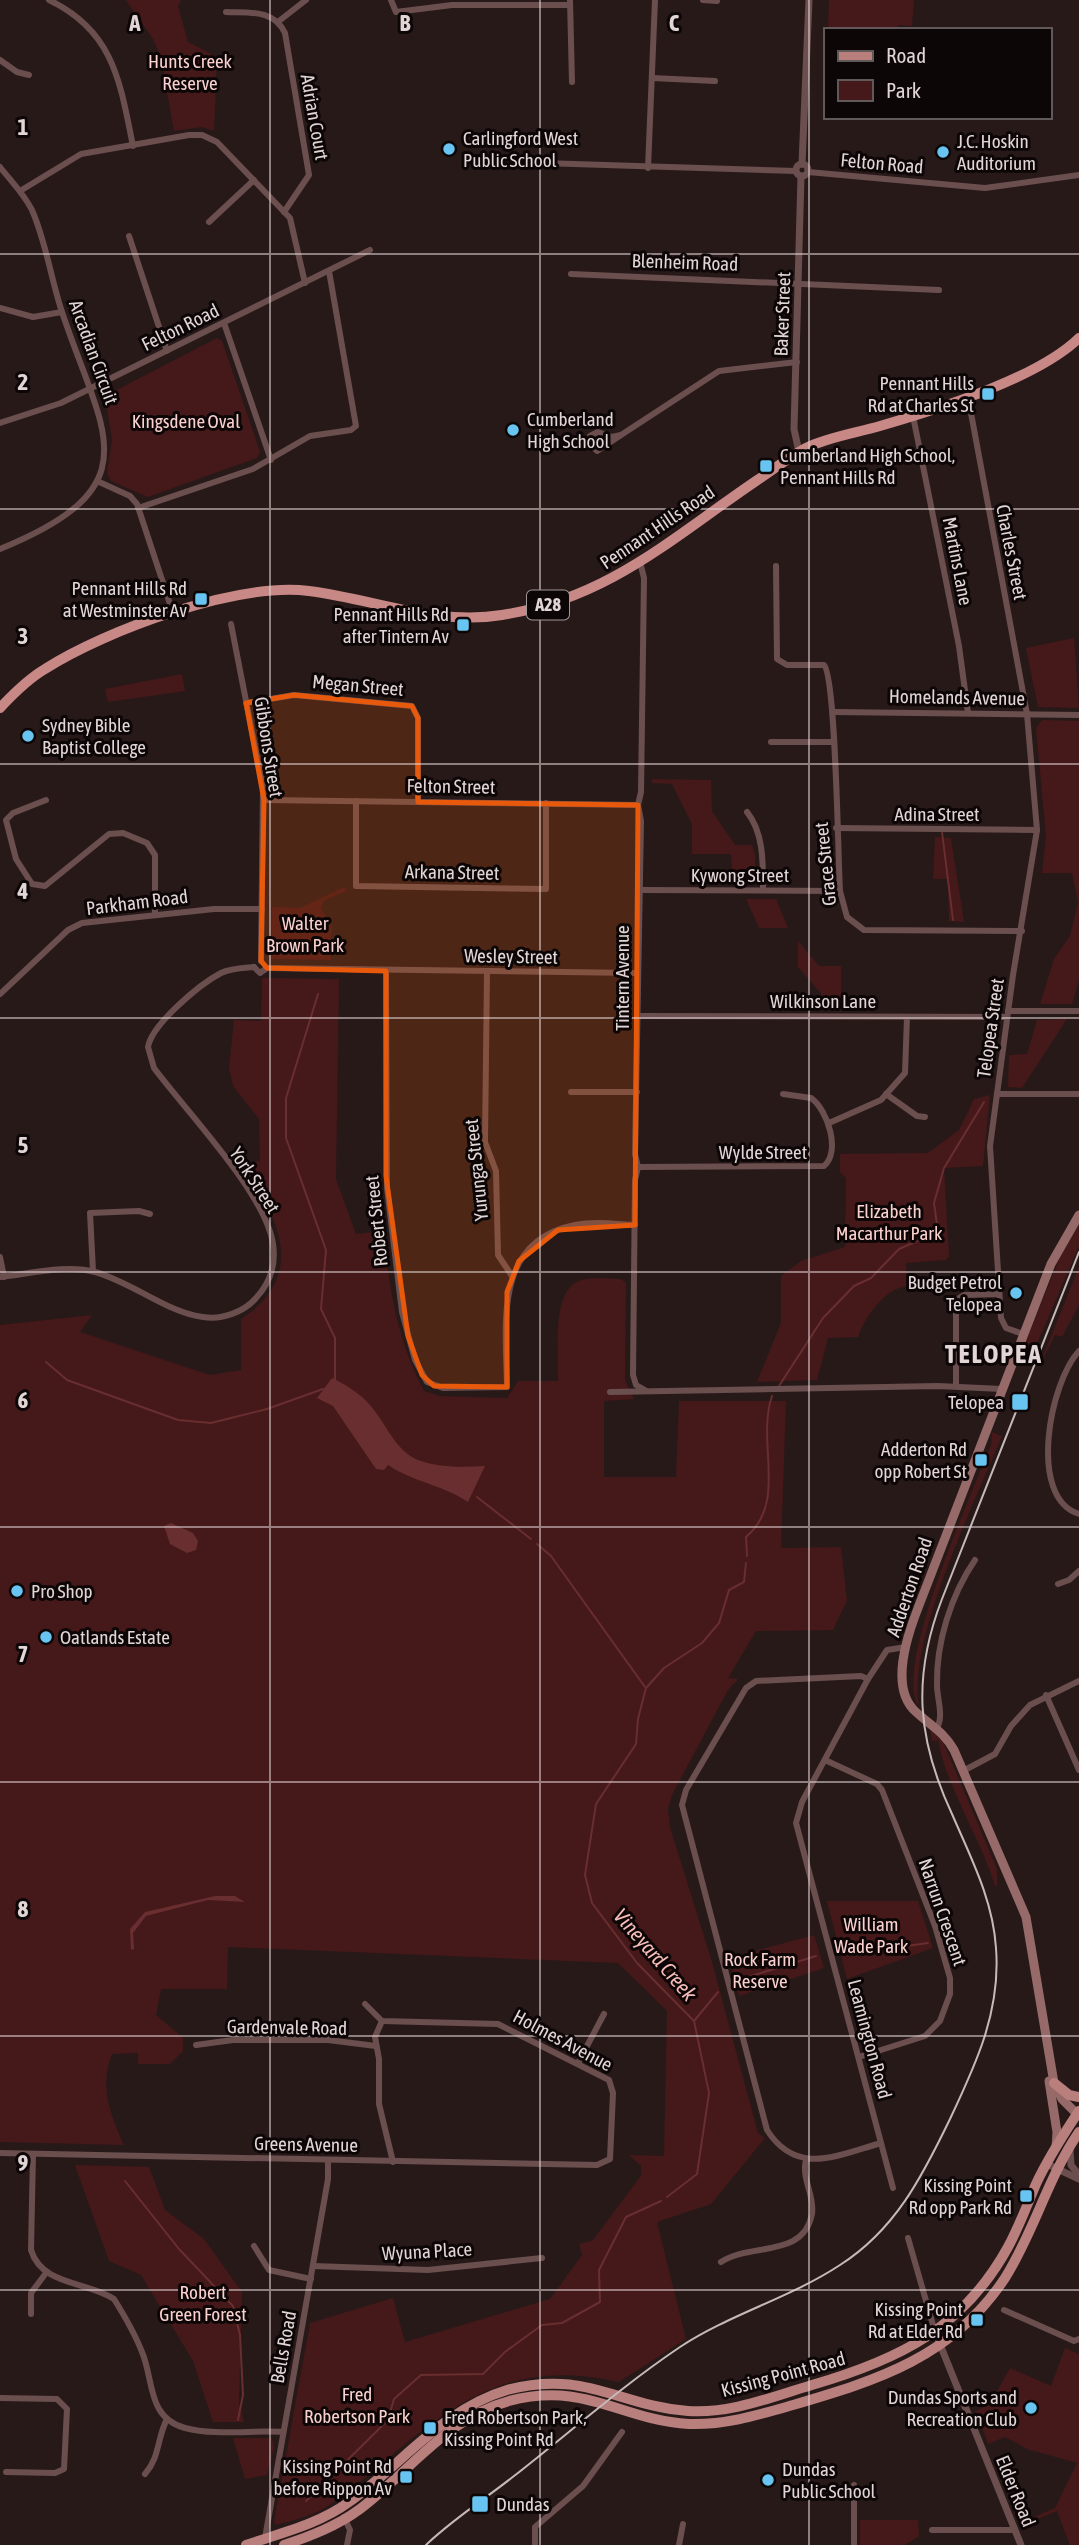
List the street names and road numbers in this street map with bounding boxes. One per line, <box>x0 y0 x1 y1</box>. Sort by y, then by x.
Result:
street label: Adrian Court <box>297 72 333 162</box>
street label: Felton Road <box>840 148 924 178</box>
street label: Blenheim Road <box>631 249 739 275</box>
street label: Baker Street <box>770 271 794 357</box>
street label: Arcadian Circuit <box>65 297 123 407</box>
street label: Felton Road <box>138 299 222 355</box>
street label: Pennant Hills Road <box>596 481 718 573</box>
street label: Charles Street <box>992 502 1032 602</box>
street label: Martins Lane <box>939 515 977 607</box>
road number: A28 <box>527 590 569 620</box>
street label: Megan Street <box>311 670 405 700</box>
street label: Homelands Avenue <box>889 685 1025 709</box>
street label: Gibbons Street <box>250 695 288 799</box>
street label: Felton Street <box>406 774 496 798</box>
street label: Adina Street <box>894 803 980 825</box>
street label: Grace Street <box>810 821 840 907</box>
street label: Arkana Street <box>405 860 499 884</box>
street label: Kywong Street <box>691 864 789 886</box>
street label: Parkham Road <box>85 885 189 919</box>
street label: Tintern Avenue <box>611 925 633 1031</box>
street label: Wesley Street <box>464 944 558 968</box>
street label: Telopea Street <box>972 977 1008 1079</box>
street label: Wilkinson Lane <box>770 990 876 1012</box>
street label: Yurunga Street <box>460 1118 492 1222</box>
street label: Wylde Street <box>719 1141 807 1163</box>
street label: York Street <box>225 1143 285 1217</box>
street label: Robert Street <box>360 1174 392 1268</box>
street label: Adderton Road <box>882 1534 936 1640</box>
street label: Narrun Crescent <box>914 1855 972 1969</box>
street label: Leamington Road <box>844 1977 896 2101</box>
street label: Holmes Avenue <box>510 2005 616 2075</box>
street label: Gardenvale Road <box>227 2015 347 2039</box>
street label: Greens Avenue <box>254 2132 358 2156</box>
street label: Wyuna Place <box>381 2238 473 2264</box>
street label: Bells Road <box>266 2309 300 2385</box>
street label: Kissing Point Road <box>719 2347 847 2401</box>
street label: Elder Road <box>992 2452 1040 2530</box>

